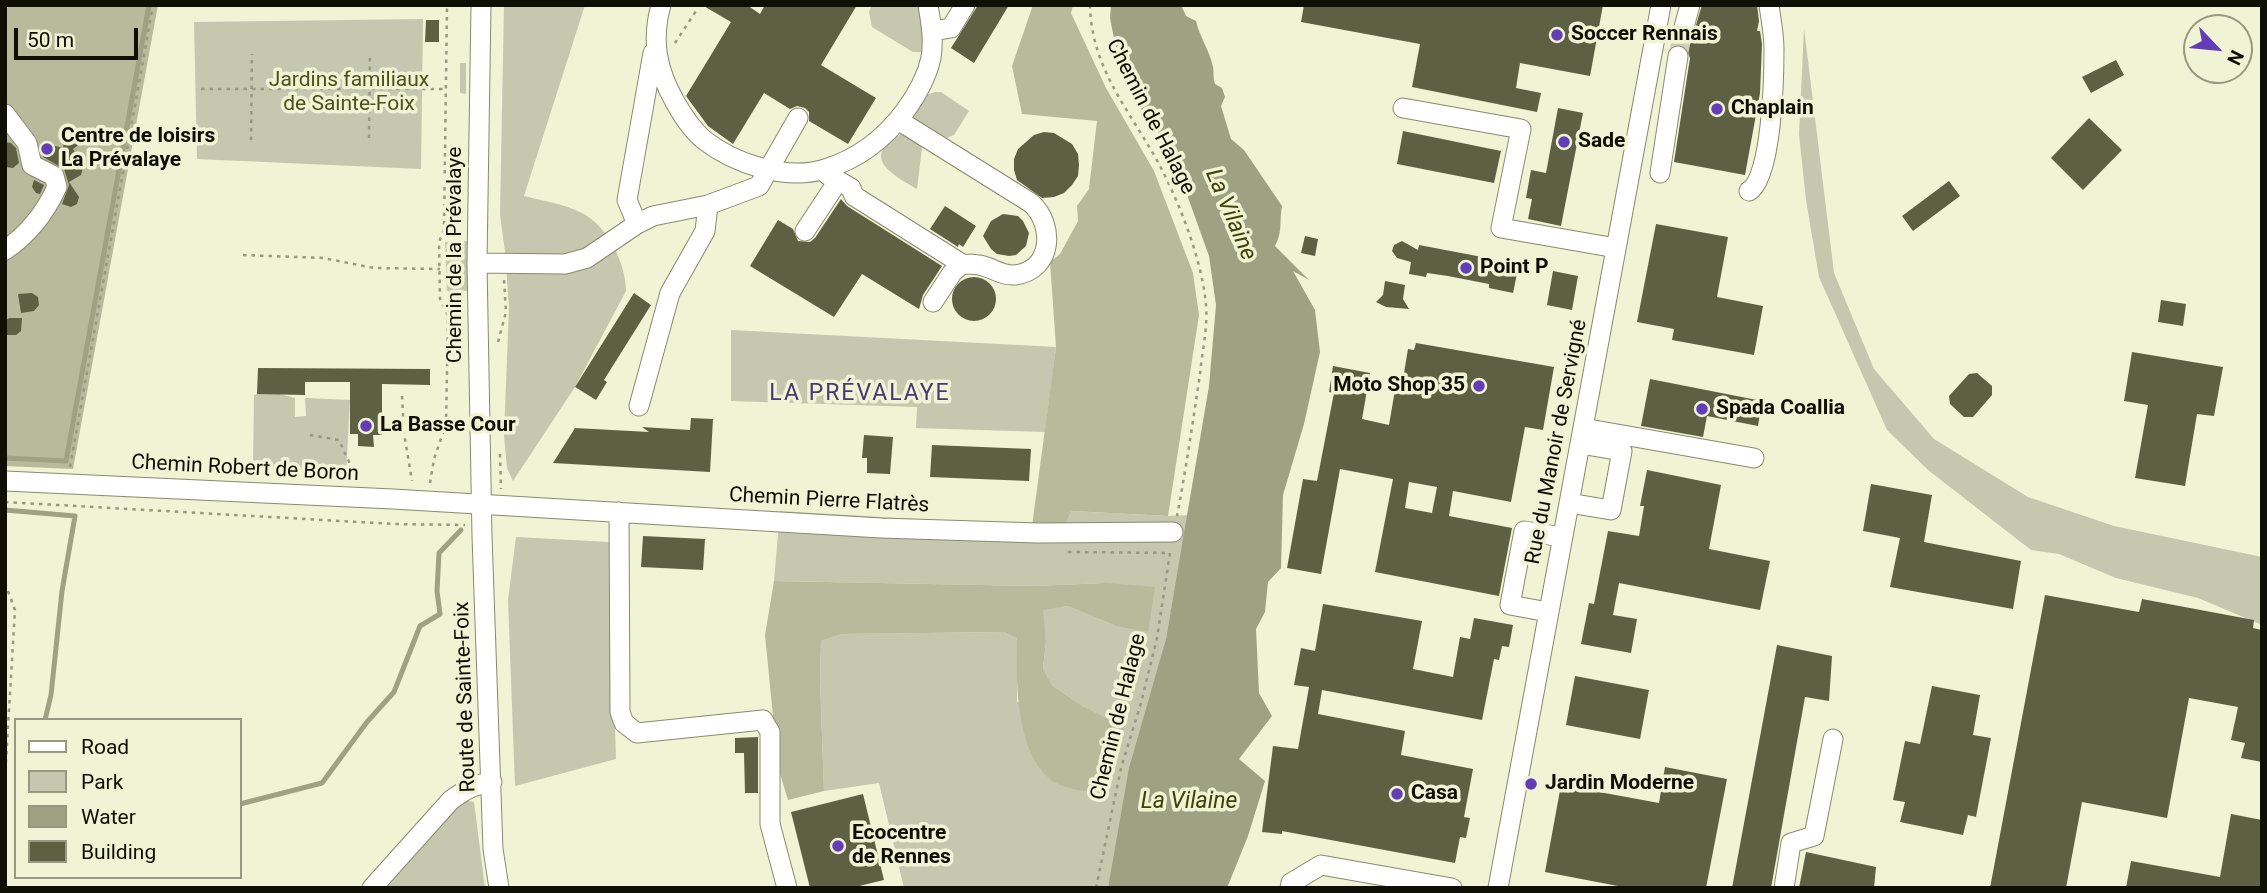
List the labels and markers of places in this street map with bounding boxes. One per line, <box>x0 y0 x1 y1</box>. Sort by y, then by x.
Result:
place label: Soccer Rennais <box>1571 22 1718 48</box>
marker: Soccer Rennais <box>1549 27 1565 43</box>
place label: Chaplain <box>1731 96 1814 122</box>
marker: Chaplain <box>1709 101 1725 117</box>
place label: Centre de loisirs La Prévalaye <box>61 124 215 174</box>
place label: Sade <box>1578 129 1625 155</box>
marker: Sade <box>1556 134 1572 150</box>
marker: Centre de loisirs La Prévalaye <box>39 141 55 157</box>
place label: Point P <box>1480 255 1548 281</box>
marker: Point P <box>1458 260 1474 276</box>
place label: Moto Shop 35 <box>1333 373 1465 399</box>
marker: Moto Shop 35 <box>1471 378 1487 394</box>
place label: Spada Coallia <box>1716 396 1845 422</box>
marker: Spada Coallia <box>1694 401 1710 417</box>
place label: La Basse Cour <box>380 413 516 439</box>
marker: La Basse Cour <box>358 418 374 434</box>
place label: Jardin Moderne <box>1545 771 1694 797</box>
marker: Jardin Moderne <box>1523 776 1539 792</box>
place label: Casa <box>1411 781 1458 807</box>
marker: Casa <box>1389 786 1405 802</box>
place label: Ecocentre de Rennes <box>852 821 951 871</box>
marker: Ecocentre de Rennes <box>830 838 846 854</box>

